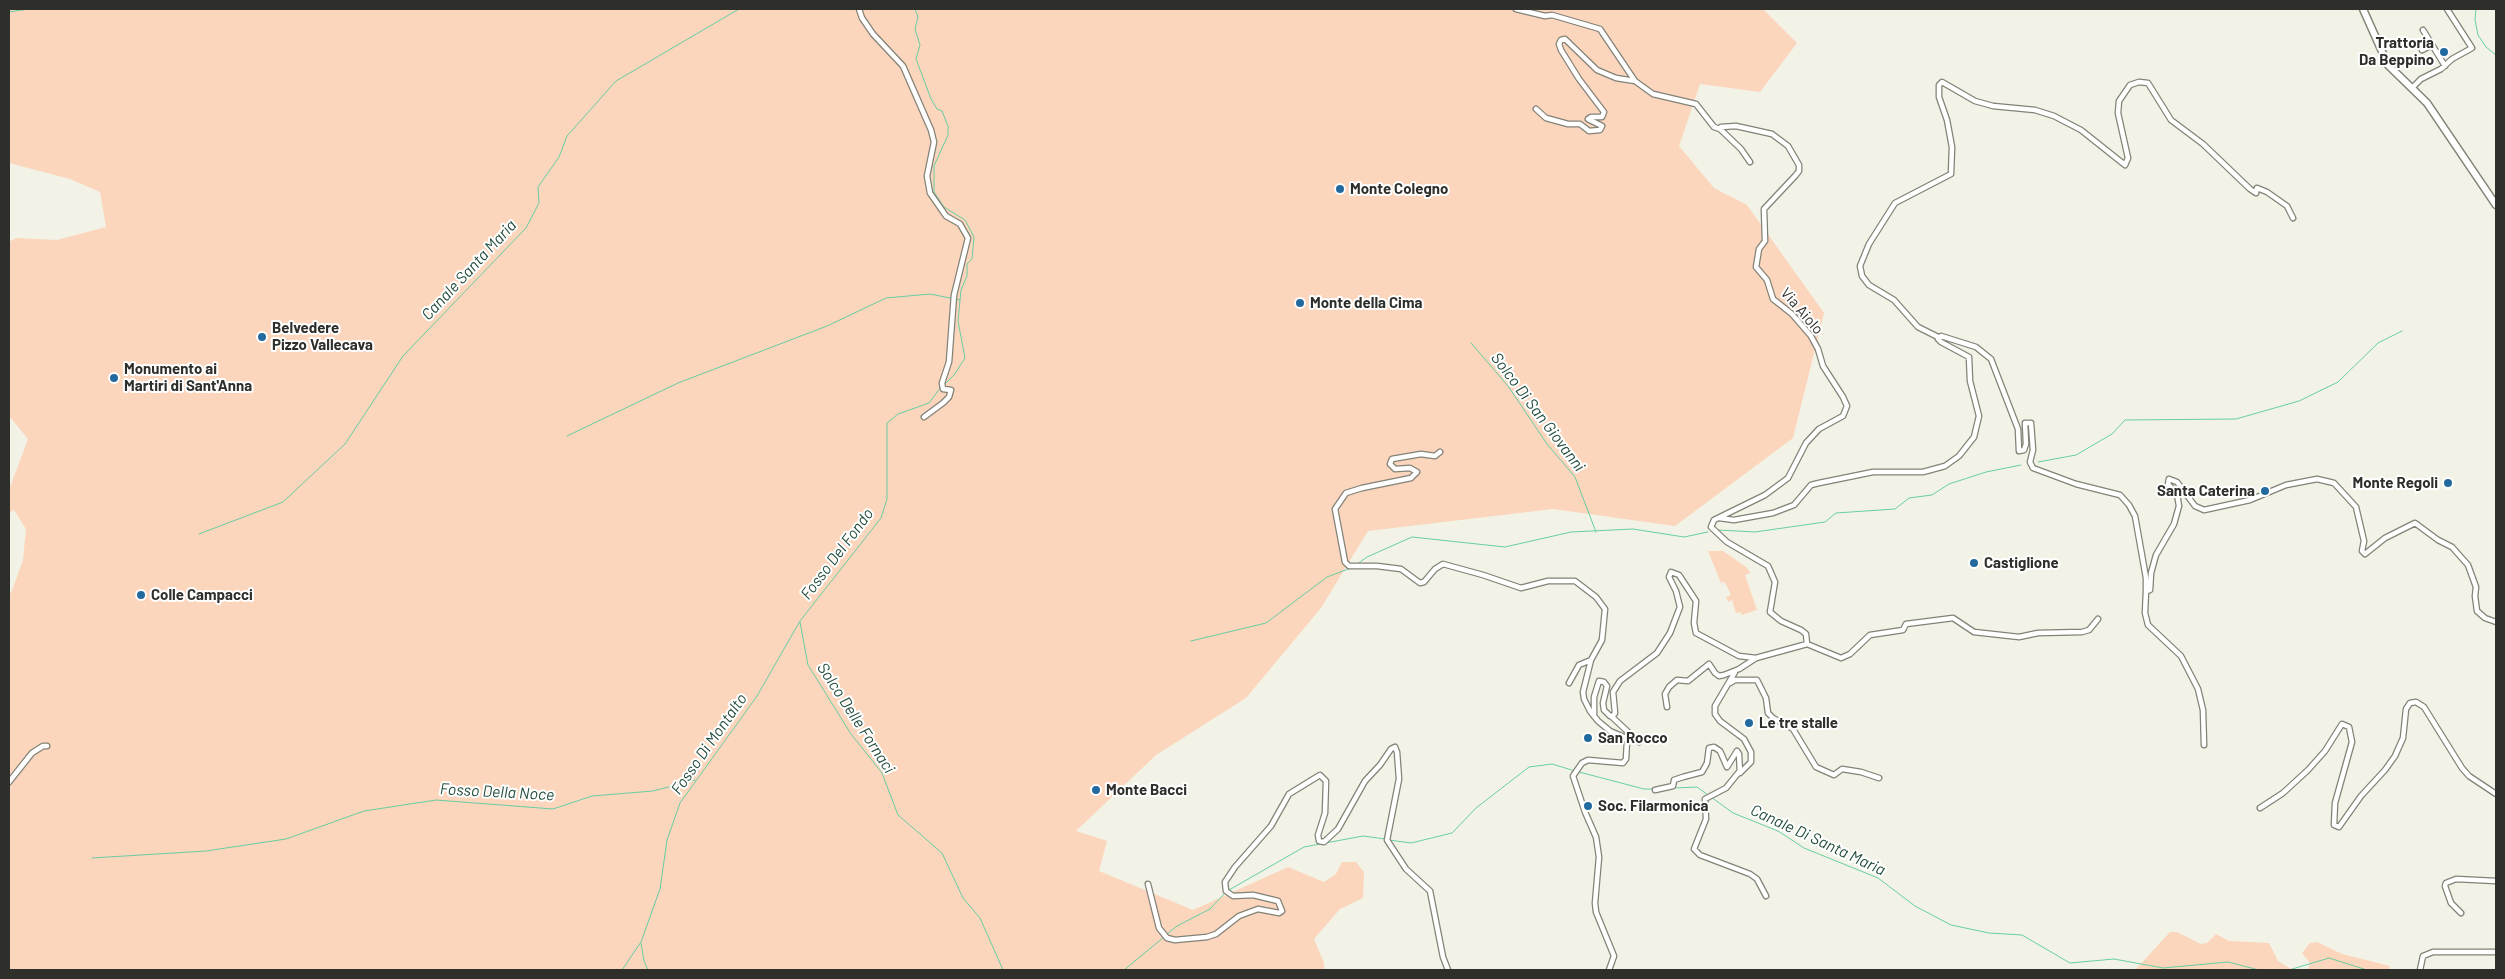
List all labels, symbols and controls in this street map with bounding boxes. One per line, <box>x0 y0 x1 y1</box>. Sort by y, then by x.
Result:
place label: Trattoria Da Beppino <box>2359 34 2434 69</box>
marker: Trattoria Da Beppino <box>2438 46 2450 58</box>
place label: Monte Colegno <box>1350 180 1448 198</box>
marker: Monte Colegno <box>1334 183 1346 195</box>
water label: Canale Santa Maria <box>418 216 520 324</box>
street label: Via Aiolo <box>1777 284 1827 338</box>
place label: Monte della Cima <box>1310 294 1422 312</box>
marker: Monte della Cima <box>1294 297 1306 309</box>
place label: Belvedere Pizzo Vallecava <box>272 319 373 354</box>
marker: Belvedere Pizzo Vallecava <box>256 331 268 343</box>
water label: Solco Di San Giovanni <box>1487 349 1589 475</box>
place label: Monumento ai Martiri di Sant'Anna <box>124 360 252 395</box>
marker: Monumento ai Martiri di Sant'Anna <box>108 372 120 384</box>
place label: Monte Regoli <box>2352 474 2438 492</box>
marker: Monte Regoli <box>2442 477 2454 489</box>
place label: Santa Caterina <box>2157 482 2255 500</box>
marker: Santa Caterina <box>2259 485 2271 497</box>
water label: Fosso Del Fondo <box>796 505 878 603</box>
place label: Castiglione <box>1984 554 2059 572</box>
marker: Castiglione <box>1968 557 1980 569</box>
place label: Colle Campacci <box>151 586 253 604</box>
marker: Colle Campacci <box>135 589 147 601</box>
water label: Solco Delle Fornaci <box>813 659 899 777</box>
water label: Fosso Di Montalto <box>667 690 751 798</box>
place label: Le tre stalle <box>1759 714 1838 732</box>
marker: Le tre stalle <box>1743 717 1755 729</box>
place label: San Rocco <box>1598 729 1668 747</box>
marker: San Rocco <box>1582 732 1594 744</box>
water label: Fosso Della Noce <box>439 779 555 805</box>
place label: Monte Bacci <box>1106 781 1187 799</box>
marker: Monte Bacci <box>1090 784 1102 796</box>
place label: Soc. Filarmonica <box>1598 797 1708 815</box>
marker: Soc. Filarmonica <box>1582 800 1594 812</box>
water label: Canale Di Santa Maria <box>1747 800 1889 880</box>

